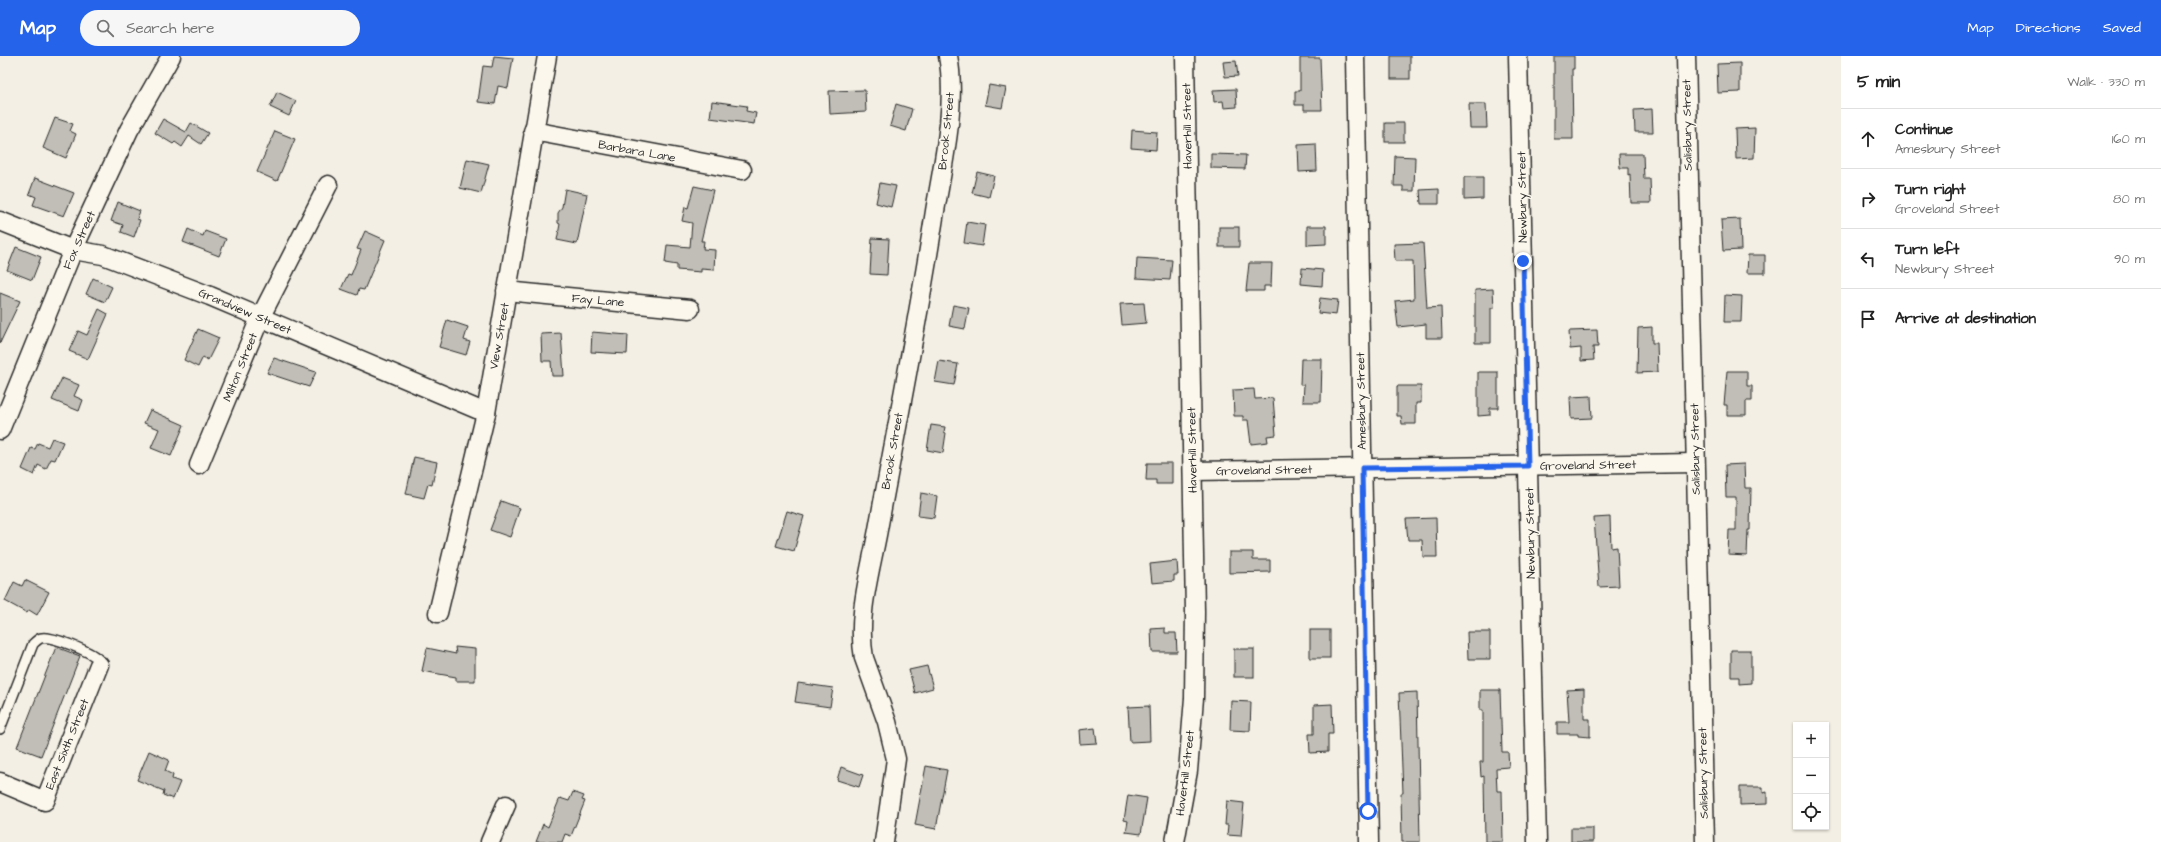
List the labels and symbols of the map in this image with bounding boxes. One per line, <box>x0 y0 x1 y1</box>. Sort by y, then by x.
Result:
street label: Salisbury Street <box>1678 79 1698 171</box>
street label: Haverhill Street <box>1178 83 1197 169</box>
street label: Brook Street <box>934 91 959 171</box>
street label: Barbara Lane <box>597 136 678 167</box>
street label: Newbury Street <box>1513 151 1533 243</box>
street label: Fox Street <box>59 208 100 272</box>
route end <box>1514 252 1532 270</box>
street label: Grandview Street <box>196 284 294 339</box>
street label: Fay Lane <box>571 290 625 312</box>
street label: View Street <box>485 301 514 371</box>
street label: Milton Street <box>219 330 262 404</box>
street label: Amesbury Street <box>1352 352 1372 450</box>
street label: Salisbury Street <box>1686 403 1706 495</box>
street label: Haverhill Street <box>1183 407 1202 493</box>
street label: Brook Street <box>877 411 908 491</box>
street label: Groveland Street <box>1540 456 1636 475</box>
street label: Groveland Street <box>1216 461 1312 480</box>
street label: Newbury Street <box>1521 487 1541 579</box>
street label: East Sixth Street <box>41 696 94 792</box>
street label: Salisbury Street <box>1694 727 1714 819</box>
street label: Haverhill Street <box>1172 729 1199 817</box>
route start <box>1359 802 1377 820</box>

